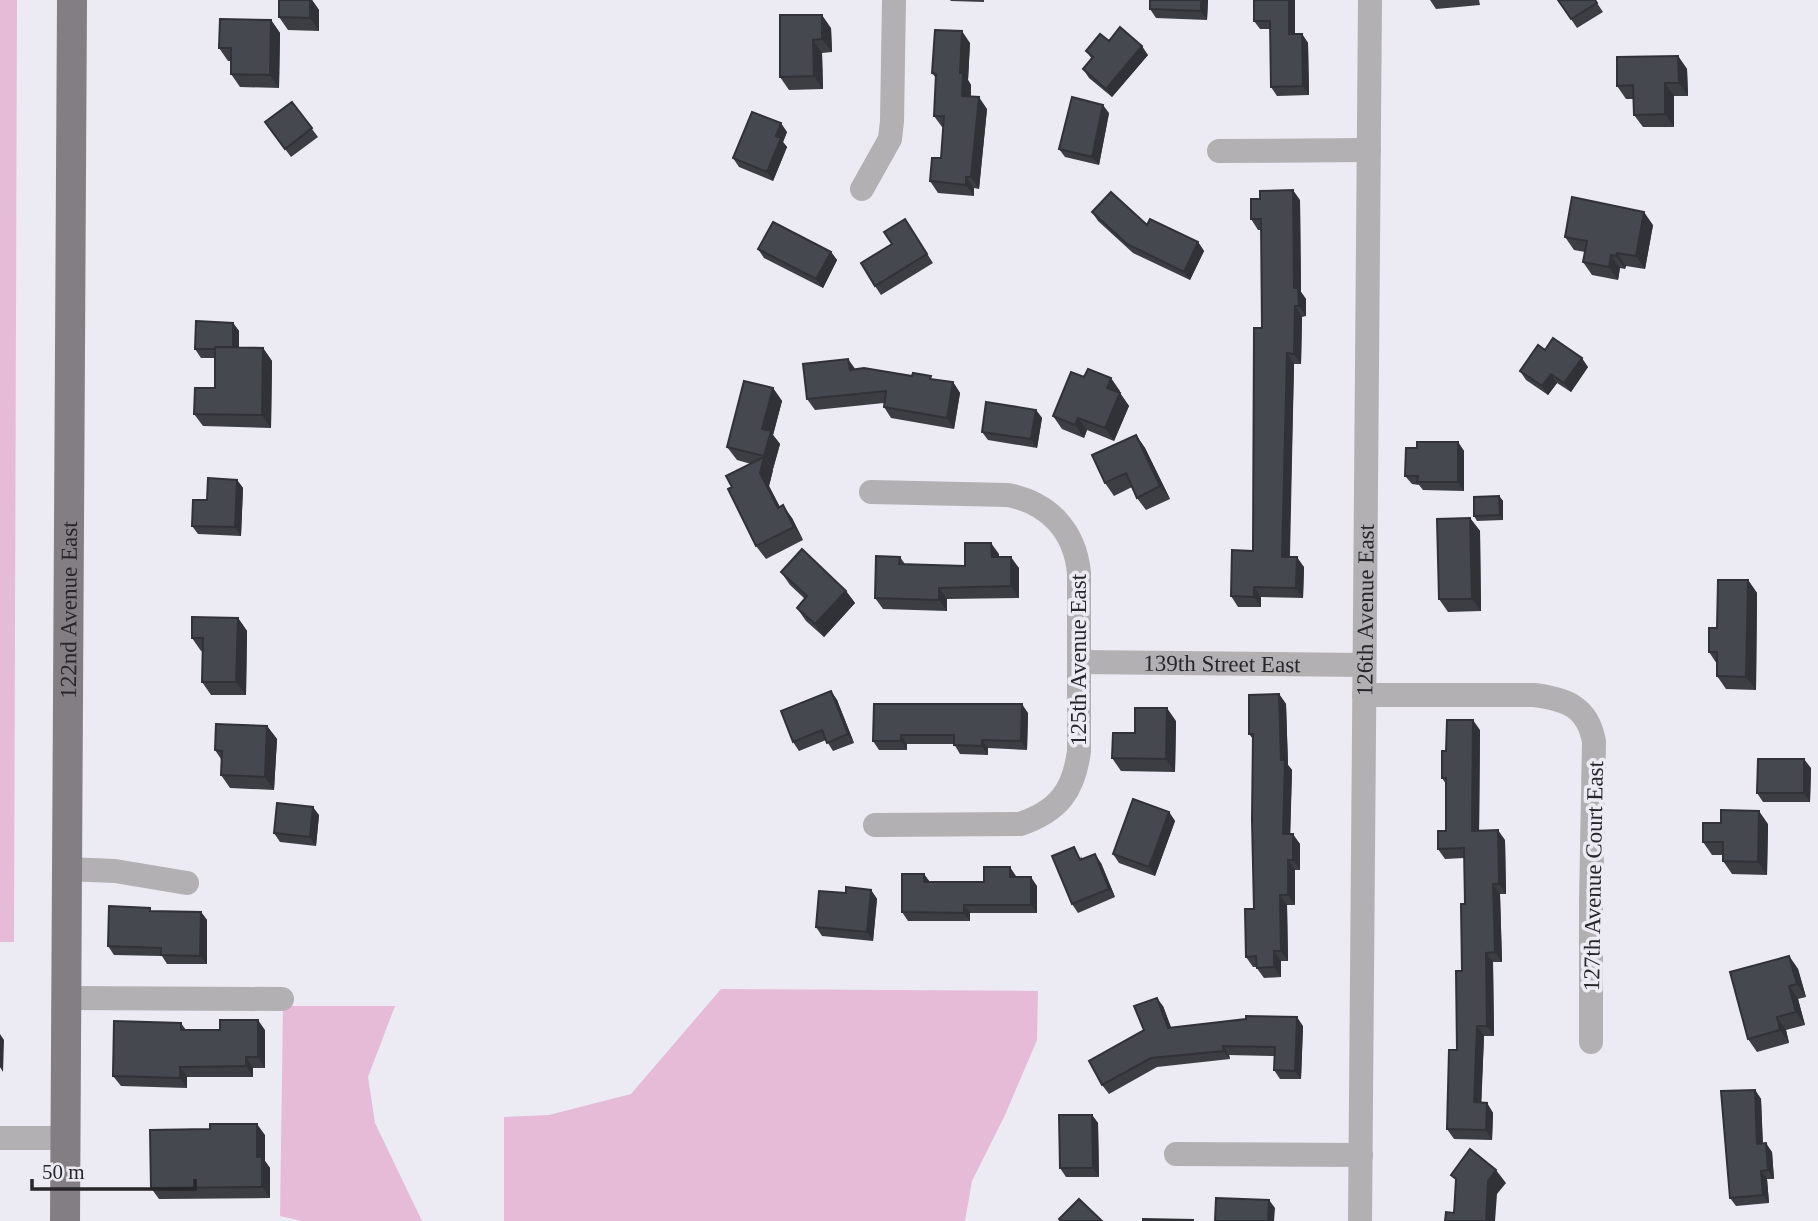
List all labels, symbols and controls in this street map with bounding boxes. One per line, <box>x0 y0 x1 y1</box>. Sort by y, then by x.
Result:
street label: 122nd Avenue East <box>56 521 82 699</box>
street label: 126th Avenue East <box>1352 523 1379 696</box>
street label: 125th Avenue East <box>1066 573 1091 746</box>
street label: 139th Street East <box>1143 651 1301 677</box>
street label: 127th Avenue Court East <box>1579 760 1608 991</box>
scale bar <box>32 1148 194 1192</box>
text: 50 m <box>42 1160 85 1184</box>

